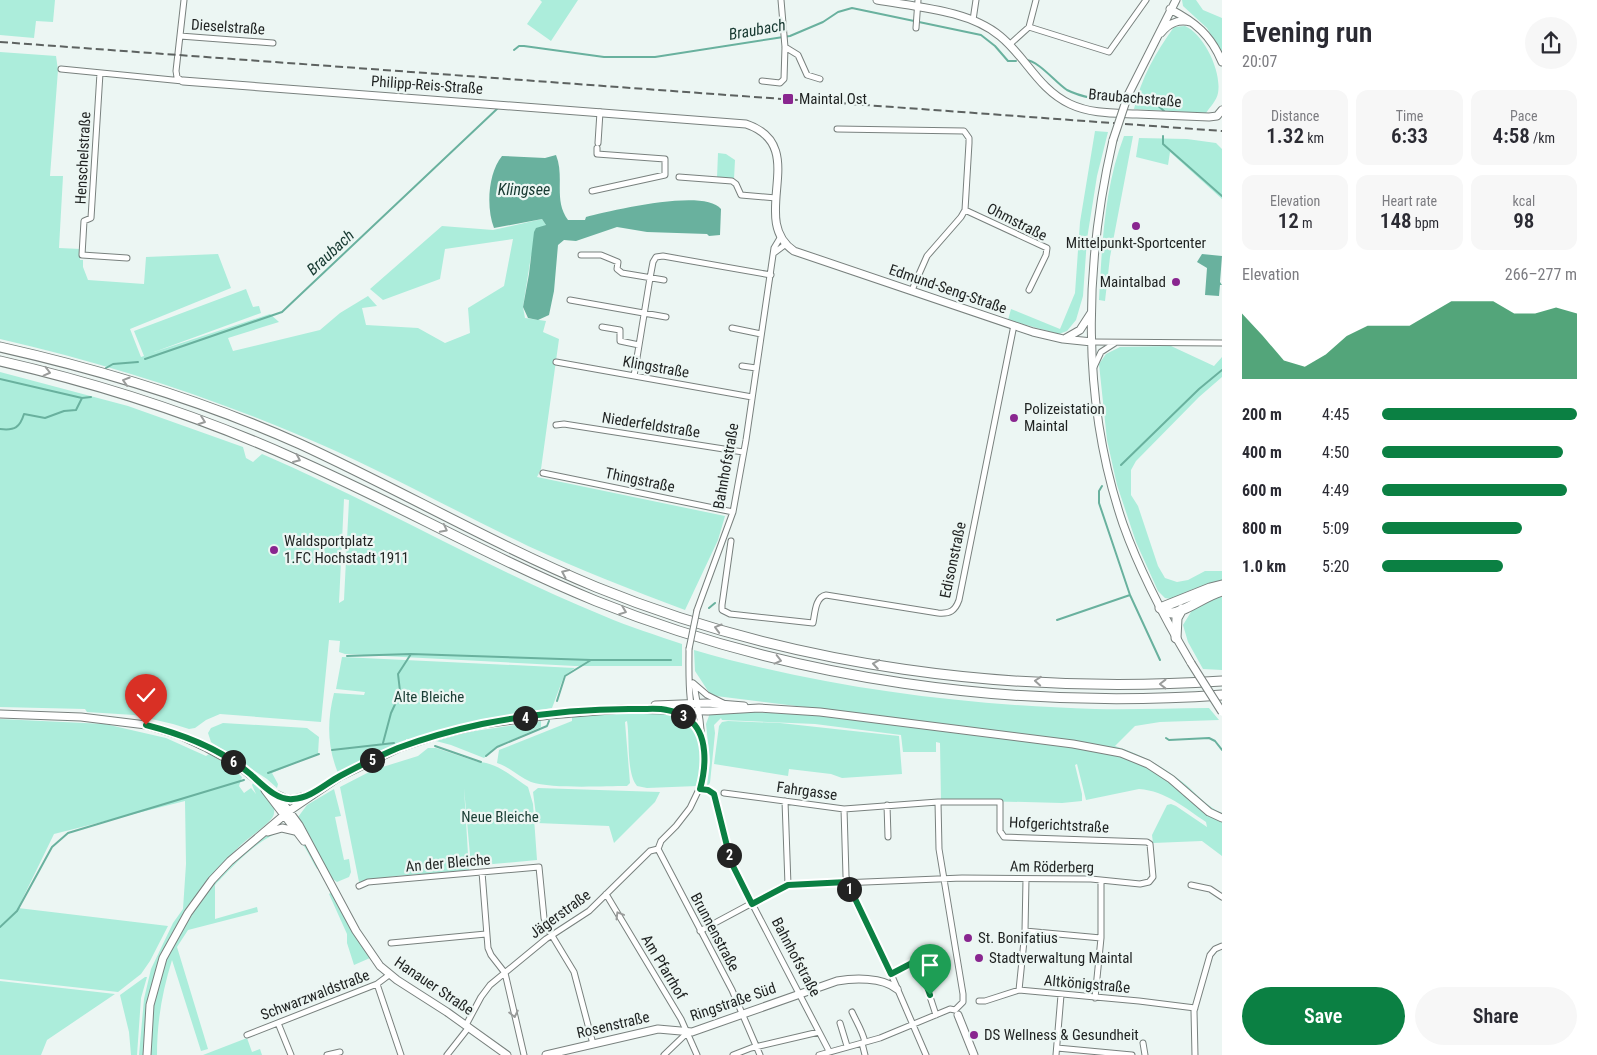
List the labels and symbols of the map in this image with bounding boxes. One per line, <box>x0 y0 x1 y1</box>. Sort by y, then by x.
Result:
street label: Dieselstraße <box>190 15 266 39</box>
water label: Braubach <box>727 15 787 44</box>
street label: Philipp-Reis-Straße <box>371 72 483 98</box>
street label: Braubachstraße <box>1088 85 1182 111</box>
place label: Maintal Ost <box>799 90 867 108</box>
marker: Maintal Ost <box>781 92 795 106</box>
street label: Henschelstraße <box>72 111 94 205</box>
water label: Klingsee <box>498 180 550 199</box>
street label: Ohmstraße <box>984 199 1050 245</box>
marker: Mittelpunkt-Sportcenter <box>1130 220 1142 232</box>
water label: Braubach <box>303 226 358 279</box>
place label: Mittelpunkt-Sportcenter <box>1066 234 1207 252</box>
street label: Edmund-Seng-Straße <box>887 260 1009 318</box>
place label: Maintalbad <box>1100 273 1166 291</box>
marker: Maintalbad <box>1170 276 1182 288</box>
street label: Klingstraße <box>621 352 691 382</box>
one-way arrow <box>43 366 52 377</box>
one-way arrow <box>123 376 131 386</box>
place label: Polizeistation Maintal <box>1024 400 1105 435</box>
street label: Niederfeldstraße <box>601 408 701 442</box>
marker: Polizeistation Maintal <box>1008 412 1020 424</box>
one-way arrow <box>198 415 206 425</box>
street label: Bahnhofstraße <box>710 422 742 510</box>
one-way arrow <box>292 453 301 464</box>
street label: Thingstraße <box>604 464 676 496</box>
street label: Edisonstraße <box>936 520 970 600</box>
one-way arrow <box>438 523 447 533</box>
place label: Waldsportplatz 1.FC Hochstadt 1911 <box>284 532 409 567</box>
marker: Waldsportplatz 1.FC Hochstadt 1911 <box>268 544 280 556</box>
one-way arrow <box>561 569 570 579</box>
one-way arrow <box>618 605 627 616</box>
one-way arrow <box>714 624 722 634</box>
one-way arrow <box>774 654 783 665</box>
one-way arrow <box>872 660 881 670</box>
pin <box>125 674 167 725</box>
one-way arrow <box>1033 676 1041 687</box>
one-way arrow <box>1159 679 1166 689</box>
park label: Alte Bleiche <box>394 688 464 706</box>
pin: 3 <box>670 704 696 728</box>
pin: 4 <box>512 706 538 730</box>
pin: 5 <box>360 748 384 772</box>
pin: 6 <box>220 750 246 774</box>
street label: Fahrgasse <box>775 778 839 804</box>
park label: Neue Bleiche <box>461 808 539 826</box>
street label: Hofgerichtstraße <box>1009 813 1109 837</box>
pin: 2 <box>716 842 742 868</box>
street label: An der Bleiche <box>405 850 491 876</box>
street label: Am Röderberg <box>1010 857 1094 877</box>
pin: 1 <box>836 876 862 902</box>
street label: Jägerstraße <box>526 886 594 942</box>
street label: Brunnenstraße <box>687 890 743 974</box>
one-way arrow <box>615 911 625 920</box>
street label: Bahnhofstraße <box>768 914 824 1000</box>
place label: St. Bonifatius <box>978 929 1058 947</box>
street label: Am Pfarrhof <box>638 931 690 1003</box>
marker: St. Bonifatius <box>962 932 974 944</box>
pin <box>909 944 951 995</box>
place label: Stadtverwaltung Maintal <box>989 949 1133 967</box>
marker: Stadtverwaltung Maintal <box>973 952 985 964</box>
street label: Hanauer Straße <box>391 953 477 1019</box>
street label: Schwarzwaldstraße <box>258 966 372 1024</box>
street label: Altkönigstraße <box>1043 971 1131 997</box>
street label: Ringstraße Süd <box>688 979 778 1025</box>
street label: Rosenstraße <box>575 1008 651 1042</box>
one-way arrow <box>508 1009 519 1018</box>
place label: DS Wellness & Gesundheit <box>984 1026 1139 1044</box>
marker: DS Wellness & Gesundheit <box>968 1029 980 1041</box>

